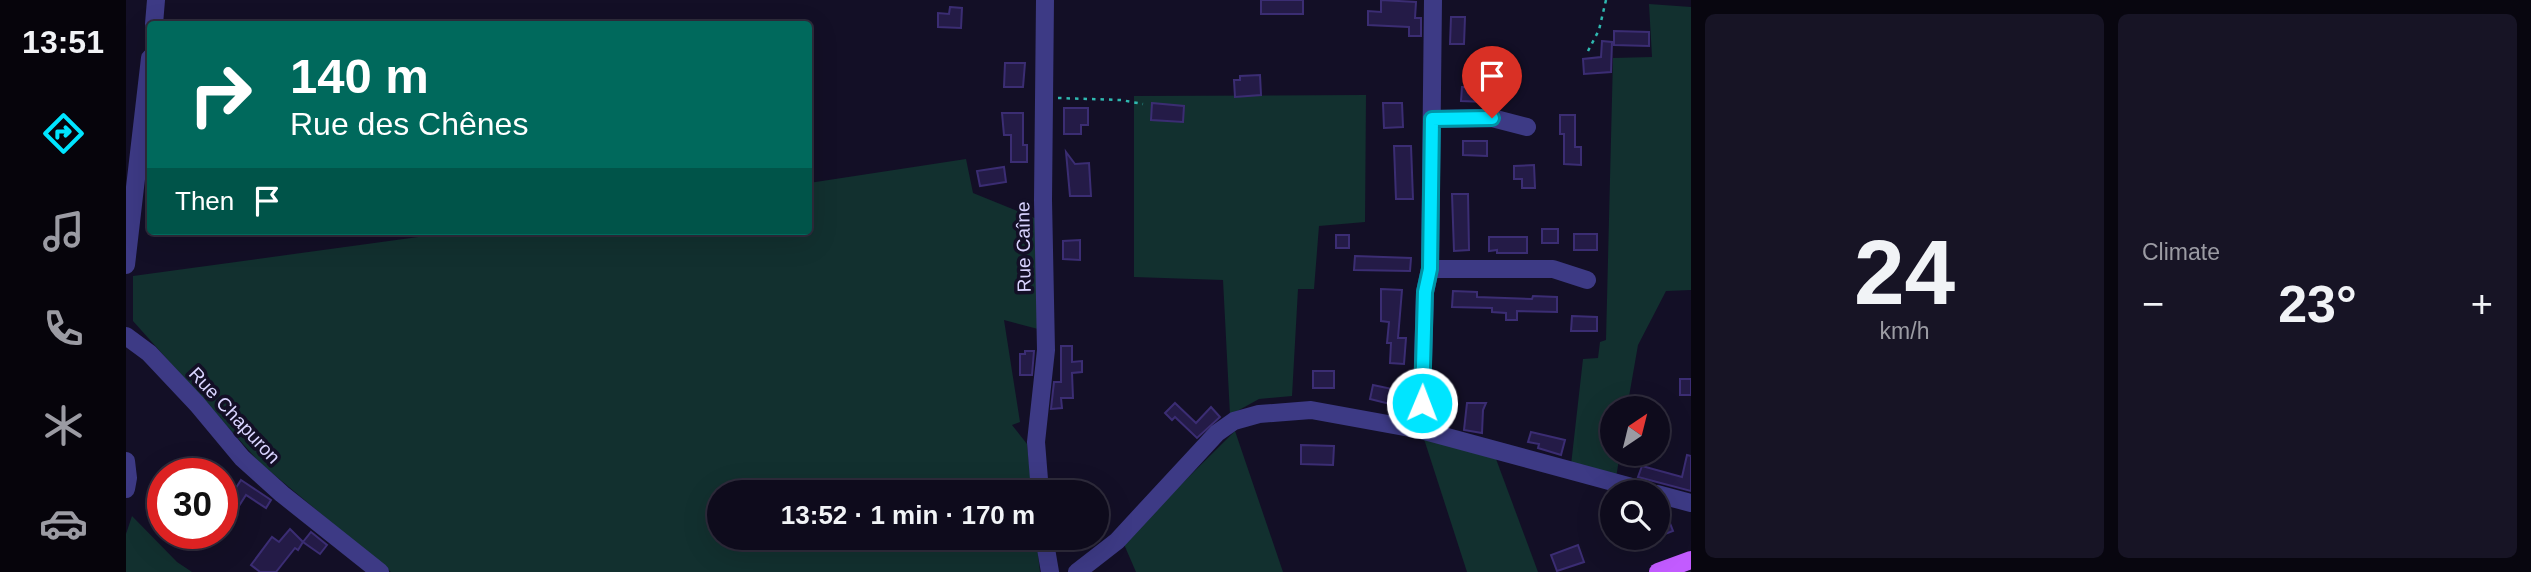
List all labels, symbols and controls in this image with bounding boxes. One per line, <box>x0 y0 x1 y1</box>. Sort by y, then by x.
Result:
text: 13:51 <box>22 24 104 60</box>
pin <box>1462 46 1522 118</box>
icon: right <box>175 49 266 140</box>
text: 140 m <box>290 49 429 103</box>
icon: arrive <box>1473 57 1511 95</box>
text: Rue des Chênes <box>290 106 528 142</box>
icon: directions <box>39 109 88 158</box>
icon: arrive <box>248 182 286 220</box>
text: Then <box>175 186 234 216</box>
street label: Rue Caîne <box>1012 201 1035 293</box>
icon: music <box>39 207 88 256</box>
text: 24 <box>1854 222 1955 323</box>
text: Climate <box>2142 239 2220 265</box>
text: 23° <box>2278 275 2357 333</box>
text: − <box>2142 283 2164 325</box>
text: + <box>2471 283 2493 325</box>
icon: phone <box>39 304 88 353</box>
text: km/h <box>1880 318 1929 344</box>
street label: Rue Chapuron <box>185 363 284 468</box>
position arrow <box>1385 366 1459 440</box>
north arrow <box>1600 396 1670 466</box>
map controls <box>1600 396 1670 550</box>
icon: climate <box>39 401 88 450</box>
speed limit sign: 30 <box>147 458 238 549</box>
button: search <box>1600 480 1670 550</box>
icon: car <box>39 499 88 548</box>
text: 13:52 · 1 min · 170 m <box>781 500 1035 530</box>

